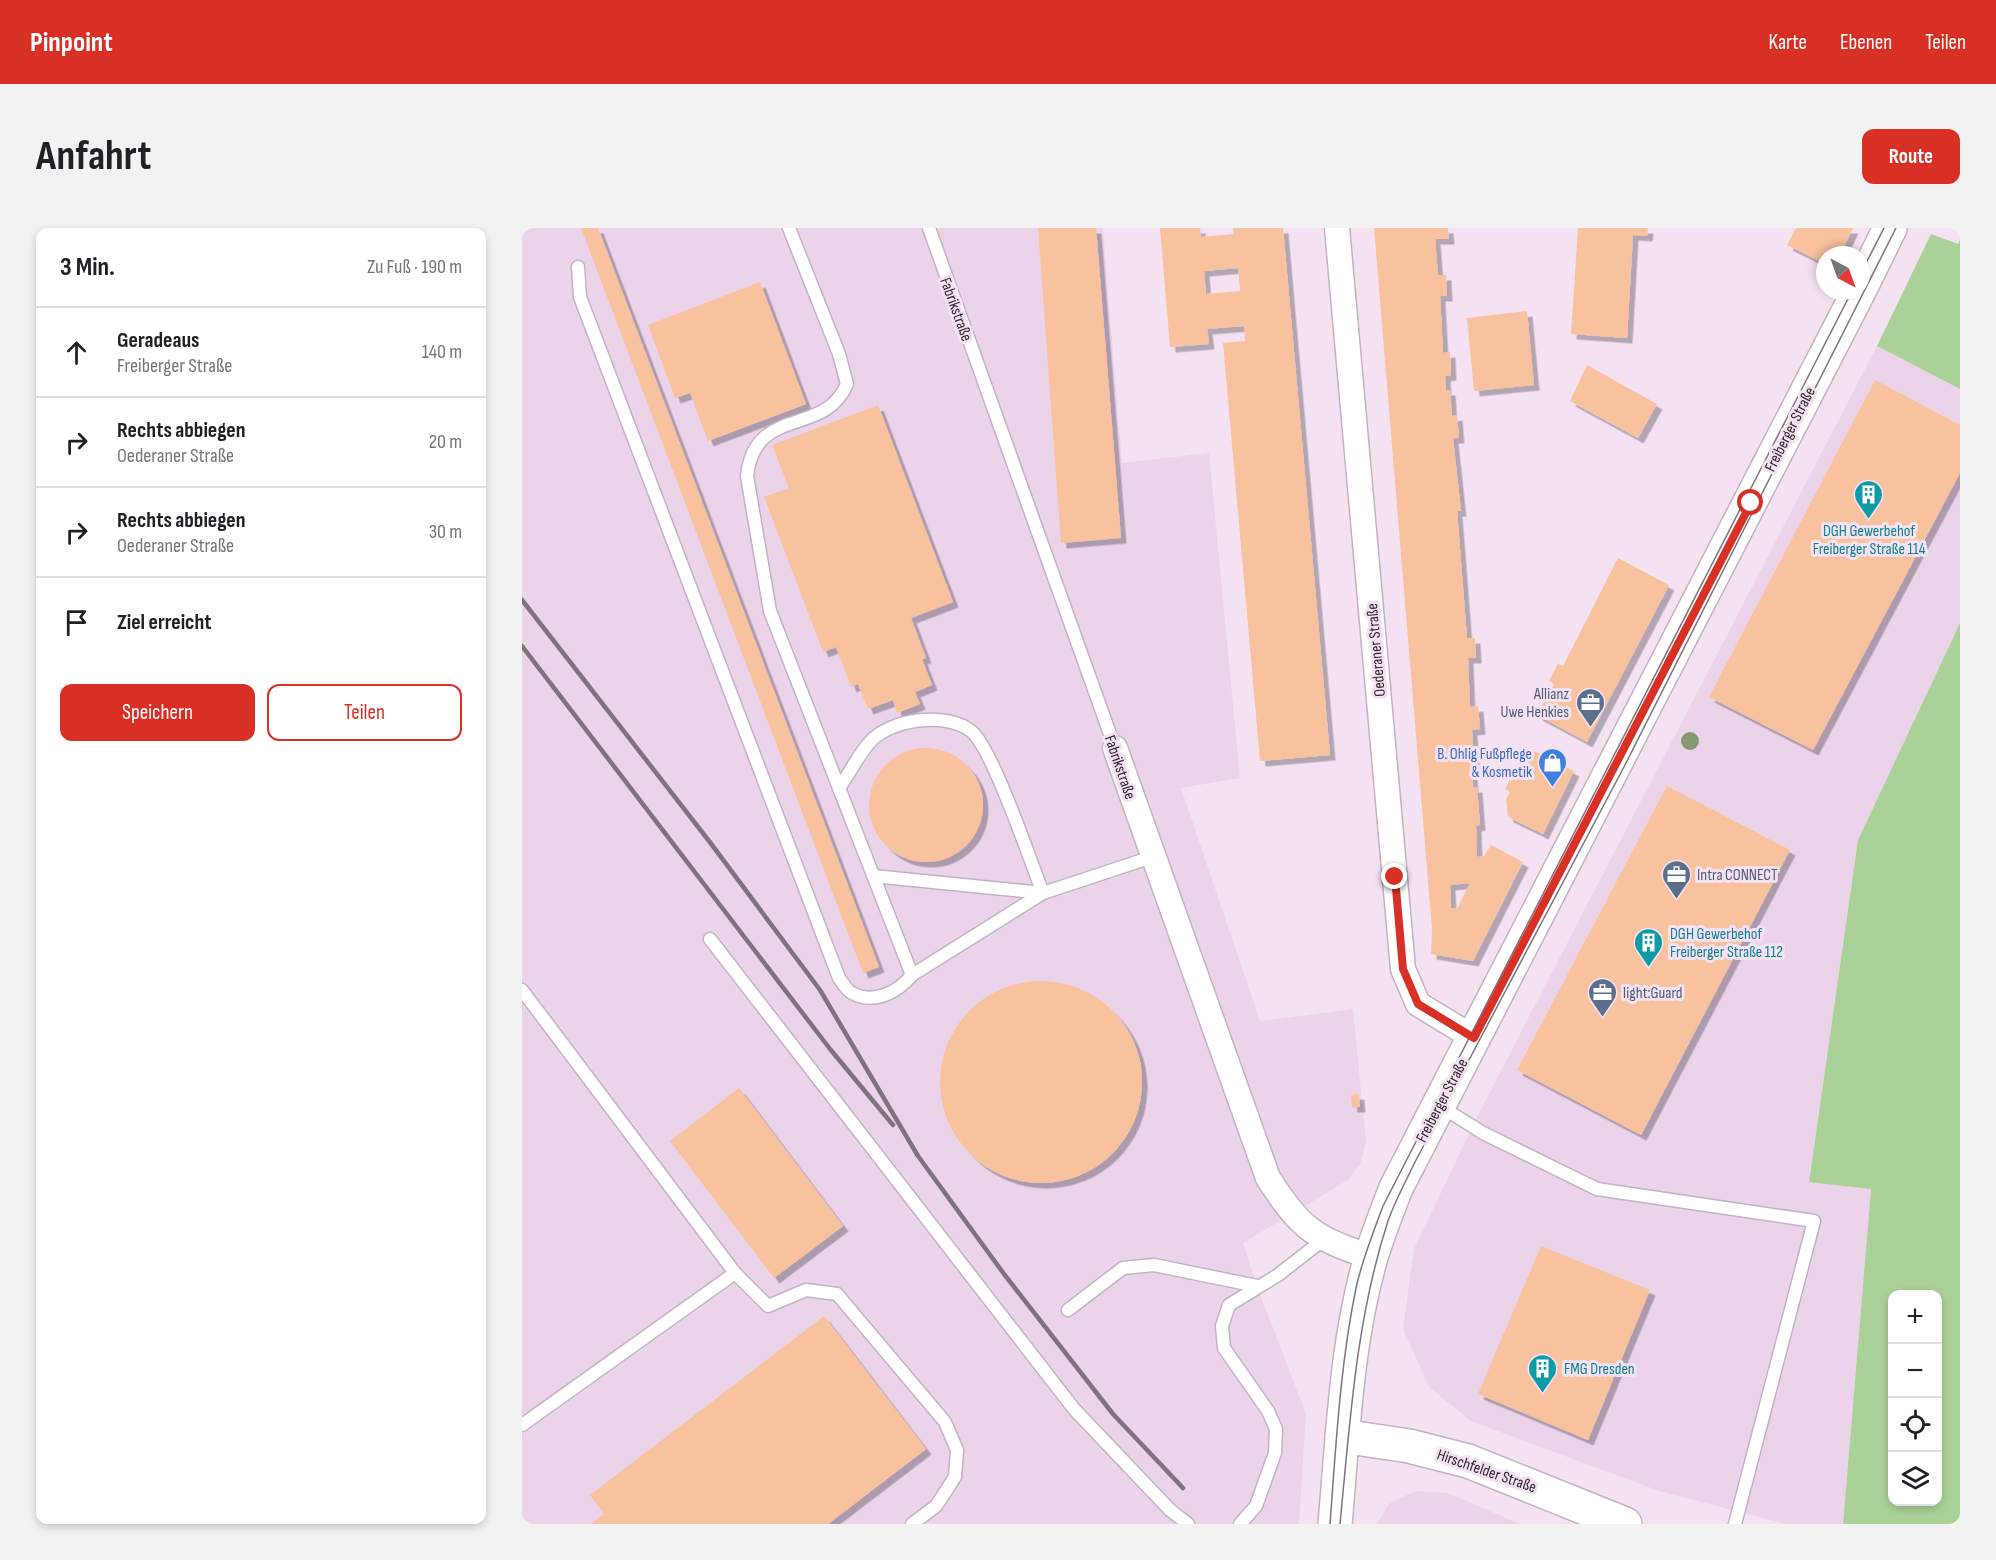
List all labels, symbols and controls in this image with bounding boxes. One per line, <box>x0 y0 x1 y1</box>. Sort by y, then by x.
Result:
text: Pinpoint <box>30 26 113 59</box>
text: Karte <box>1769 30 1807 55</box>
text: Ebenen <box>1840 30 1892 55</box>
text: Teilen <box>1925 30 1966 55</box>
button: Route <box>1862 129 1960 184</box>
text: Anfahrt <box>36 131 151 182</box>
north arrow <box>1816 246 1870 300</box>
text: 3 Min. <box>60 252 115 283</box>
text: Zu Fuß · 190 m <box>367 255 462 279</box>
street label: Fabrikstraße <box>935 275 976 344</box>
text: Geradeaus <box>117 327 200 354</box>
icon: ahead <box>60 336 93 369</box>
text: 140 m <box>422 340 462 364</box>
text: Freiberger Straße <box>117 354 232 378</box>
street label: Freiberger Straße <box>1761 384 1820 475</box>
text: Rechts abbiegen <box>117 417 246 444</box>
icon: right <box>60 426 93 459</box>
text: 20 m <box>429 430 462 454</box>
text: Oederaner Straße <box>117 444 234 468</box>
building icon: DGH Gewerbehof Freiberger Straße 114 <box>1853 478 1885 520</box>
route start <box>1737 489 1763 515</box>
text: Rechts abbiegen <box>117 507 246 534</box>
icon: right <box>60 516 93 549</box>
text: 30 m <box>429 520 462 544</box>
place label: DGH Gewerbehof Freiberger Straße 114 <box>1813 522 1926 559</box>
text: Oederaner Straße <box>117 534 234 558</box>
street label: Oederaner Straße <box>1363 602 1390 697</box>
icon: arrive <box>60 606 93 639</box>
text: Ziel erreicht <box>117 609 212 636</box>
button: Speichern <box>60 684 255 741</box>
button: Teilen <box>267 684 462 741</box>
place label: Allianz Uwe Henkies <box>1501 685 1569 722</box>
office icon: Allianz Uwe Henkies <box>1574 686 1606 728</box>
street label: Fabrikstraße <box>1100 733 1139 802</box>
place label: B. Ohlig Fußpflege & Kosmetik <box>1437 745 1532 782</box>
shop icon: B. Ohlig Fußpflege & Kosmetik <box>1537 746 1569 788</box>
office icon: Intra CONNECT <box>1660 858 1692 900</box>
route end <box>1381 863 1407 889</box>
place label: Intra CONNECT <box>1697 866 1778 885</box>
place label: DGH Gewerbehof Freiberger Straße 112 <box>1670 925 1783 962</box>
building icon: DGH Gewerbehof Freiberger Straße 112 <box>1633 926 1665 968</box>
office icon: light:Guard <box>1586 976 1618 1018</box>
place label: light:Guard <box>1623 984 1682 1003</box>
street label: Freiberger Straße <box>1412 1055 1472 1146</box>
map controls <box>1888 1290 1942 1506</box>
button: + <box>1888 1290 1942 1344</box>
button: − <box>1888 1344 1942 1398</box>
building icon: FMG Dresden <box>1527 1352 1559 1394</box>
place label: FMG Dresden <box>1564 1360 1635 1379</box>
button: locate <box>1888 1398 1942 1452</box>
street label: Hirschfelder Straße <box>1434 1446 1539 1497</box>
button: layers <box>1888 1452 1942 1506</box>

